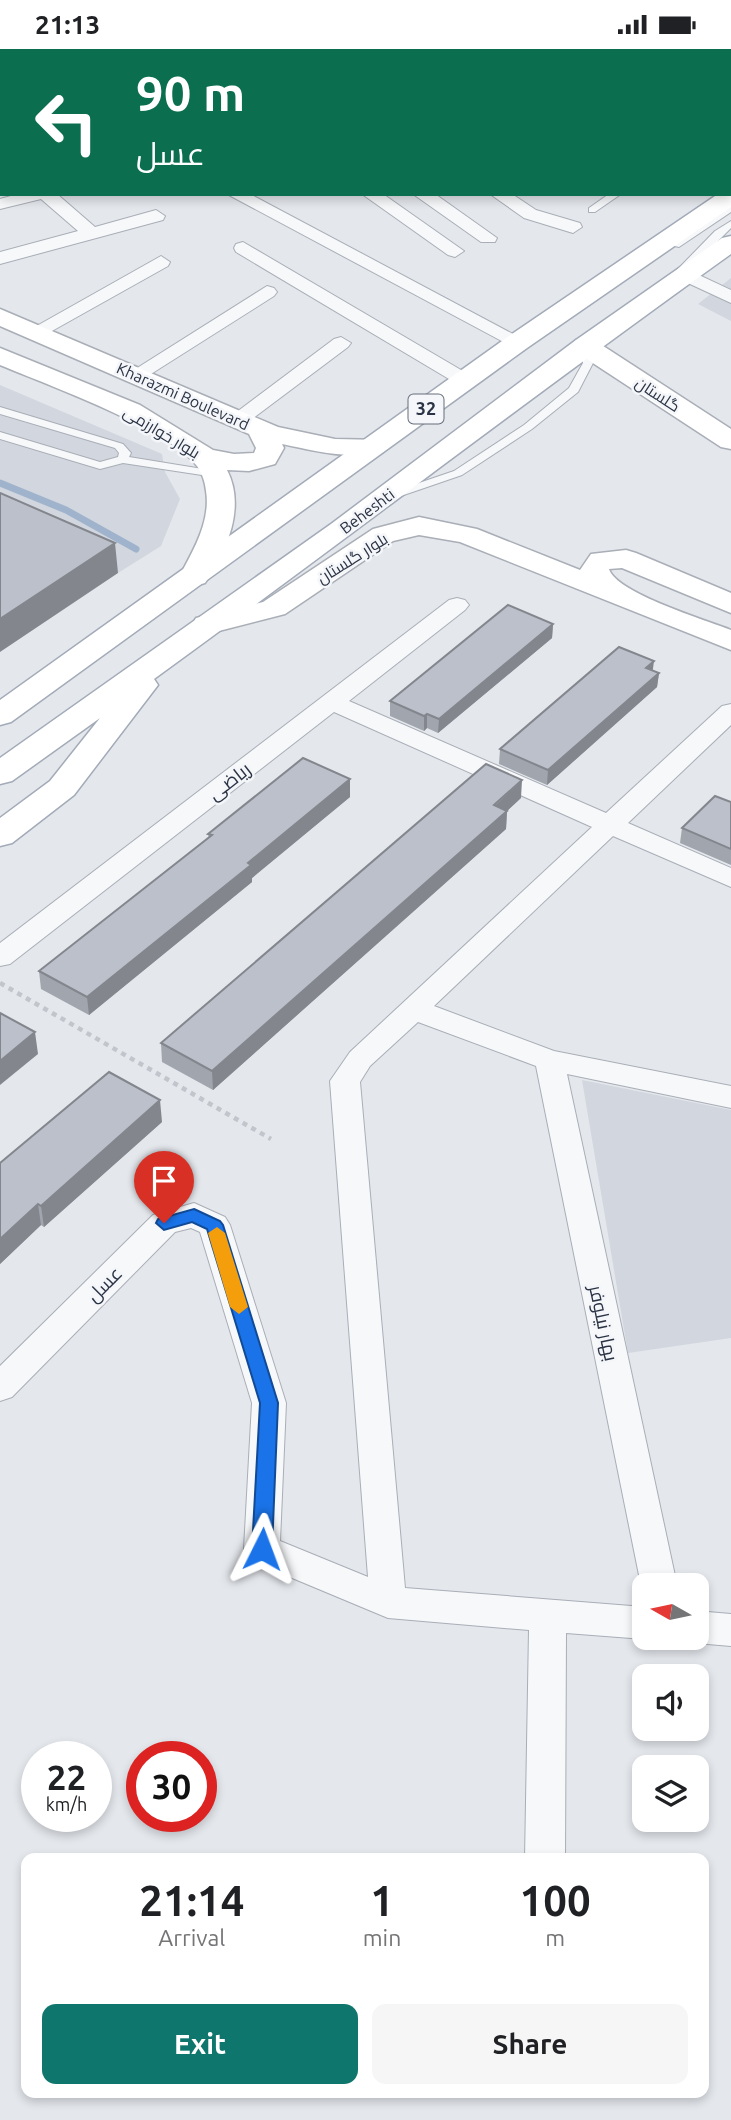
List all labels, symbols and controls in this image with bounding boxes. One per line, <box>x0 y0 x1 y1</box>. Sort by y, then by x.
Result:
text: 21:13 <box>35 10 100 39</box>
text: 90 m <box>136 65 245 120</box>
icon: left <box>21 77 112 168</box>
text: عسل <box>136 135 205 171</box>
street label: Kharazmi Boulevard <box>114 359 252 433</box>
street label: گلستان <box>631 373 684 417</box>
road number: 32 <box>408 395 444 423</box>
street label: بلوار خوارزمی <box>120 402 203 464</box>
street label: Beheshti <box>336 485 398 537</box>
street label: بلوار گلستان <box>313 529 392 589</box>
street label: ریاضی <box>203 758 255 805</box>
pin <box>134 1151 194 1223</box>
icon: arrive <box>145 1162 183 1200</box>
street label: عسل <box>82 1262 127 1307</box>
street label: بهار نیلوفر <box>584 1282 623 1363</box>
position arrow <box>225 1512 299 1586</box>
north arrow <box>632 1573 709 1650</box>
map controls <box>632 1573 709 1832</box>
button: sound <box>632 1664 709 1741</box>
speed limit sign: 30 <box>126 1741 217 1832</box>
button: layers <box>632 1755 709 1832</box>
text: 22 <box>47 1757 86 1797</box>
text: km/h <box>46 1794 87 1814</box>
text: 21:14 <box>139 1877 244 1924</box>
text: 1 <box>370 1877 394 1924</box>
text: 100 <box>520 1877 591 1924</box>
text: Arrival <box>158 1925 225 1950</box>
text: min <box>363 1925 401 1950</box>
text: m <box>545 1925 565 1950</box>
button: Exit <box>42 2004 358 2084</box>
button: Share <box>372 2004 688 2084</box>

